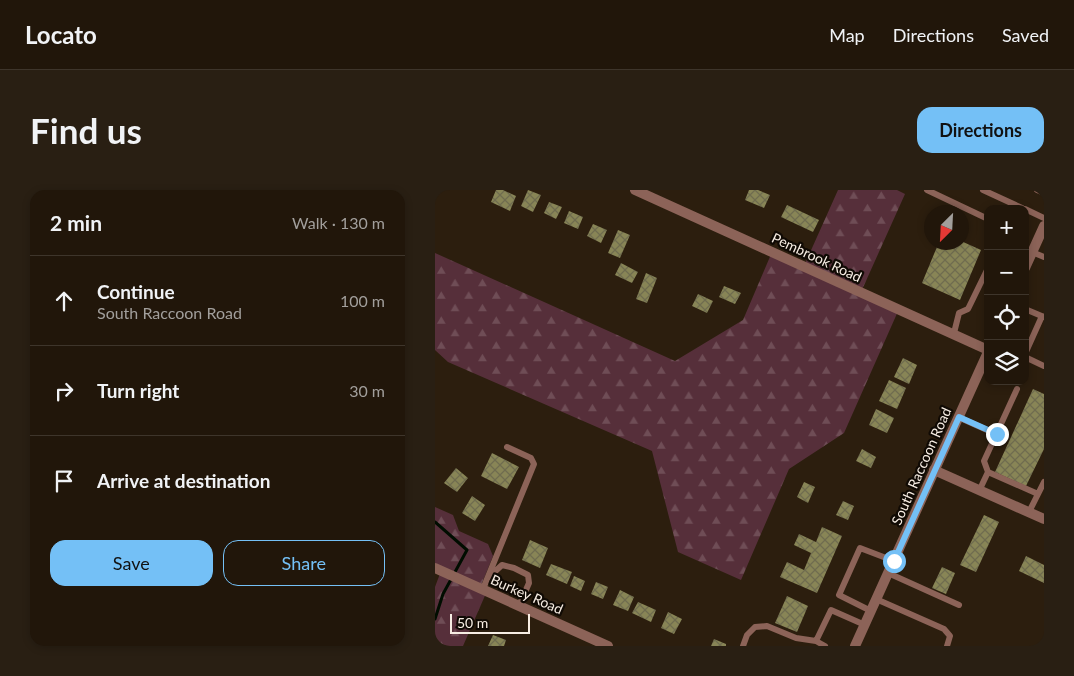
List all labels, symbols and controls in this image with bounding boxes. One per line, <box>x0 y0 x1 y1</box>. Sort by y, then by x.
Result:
text: Locato <box>25 20 97 49</box>
text: Map <box>829 24 865 46</box>
text: Directions <box>893 24 974 46</box>
text: Saved <box>1002 24 1049 46</box>
button: Directions <box>917 107 1044 153</box>
text: Find us <box>30 109 142 151</box>
north arrow <box>924 205 969 250</box>
map controls <box>984 205 1029 385</box>
button: + <box>984 205 1029 250</box>
text: 2 min <box>50 210 102 235</box>
text: Walk · 130 m <box>292 213 385 232</box>
street label: Pembrook Road <box>769 229 865 285</box>
button: − <box>984 250 1029 295</box>
text: Continue <box>97 280 175 303</box>
icon: ahead <box>50 287 78 315</box>
text: 100 m <box>340 291 385 310</box>
button: locate <box>984 295 1029 340</box>
text: South Raccoon Road <box>97 303 242 322</box>
button: layers <box>984 340 1029 385</box>
icon: right <box>50 377 78 405</box>
text: Turn right <box>97 379 179 402</box>
text: 30 m <box>349 381 385 400</box>
street label: South Raccoon Road <box>887 405 955 527</box>
route end <box>986 423 1009 446</box>
icon: arrive <box>50 467 78 495</box>
text: Arrive at destination <box>97 469 270 492</box>
button: Save <box>50 540 213 586</box>
button: Share <box>223 540 385 586</box>
route start <box>883 550 906 573</box>
street label: Burkey Road <box>488 571 566 617</box>
scale bar <box>450 611 530 634</box>
text: 50 m <box>457 614 488 631</box>

